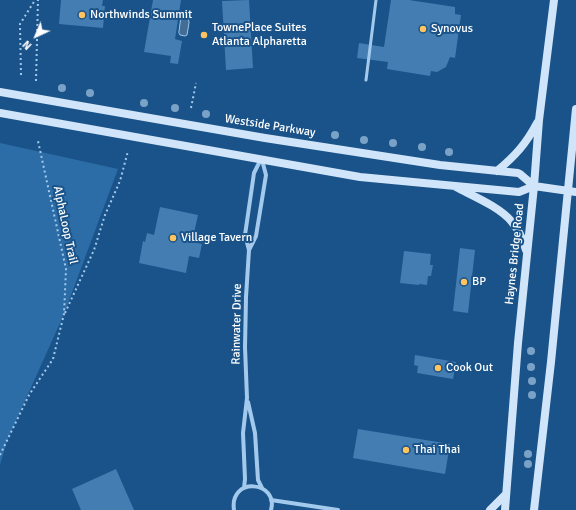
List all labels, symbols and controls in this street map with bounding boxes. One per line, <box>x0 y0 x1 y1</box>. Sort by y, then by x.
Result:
place label: Northwinds Summit <box>90 8 192 22</box>
marker: Northwinds Summit <box>77 10 87 20</box>
north arrow <box>16 16 56 56</box>
place label: TownePlace Suites Atlanta Alpharetta <box>212 21 307 49</box>
place label: Synovus <box>431 22 473 36</box>
marker: Synovus <box>418 24 428 34</box>
marker: TownePlace Suites Atlanta Alpharetta <box>199 30 209 40</box>
text: N <box>20 38 35 52</box>
street label: Westside Parkway <box>224 112 316 140</box>
street label: AlphaLoop Trail <box>50 185 80 265</box>
street label: Haynes Bridge Road <box>503 202 527 306</box>
place label: Village Tavern <box>181 231 252 245</box>
marker: Village Tavern <box>168 233 178 243</box>
place label: BP <box>472 275 486 289</box>
marker: BP <box>459 277 469 287</box>
street label: Rainwater Drive <box>229 283 245 365</box>
place label: Cook Out <box>446 361 493 375</box>
marker: Cook Out <box>433 363 443 373</box>
place label: Thai Thai <box>414 443 460 457</box>
marker: Thai Thai <box>401 445 411 455</box>

